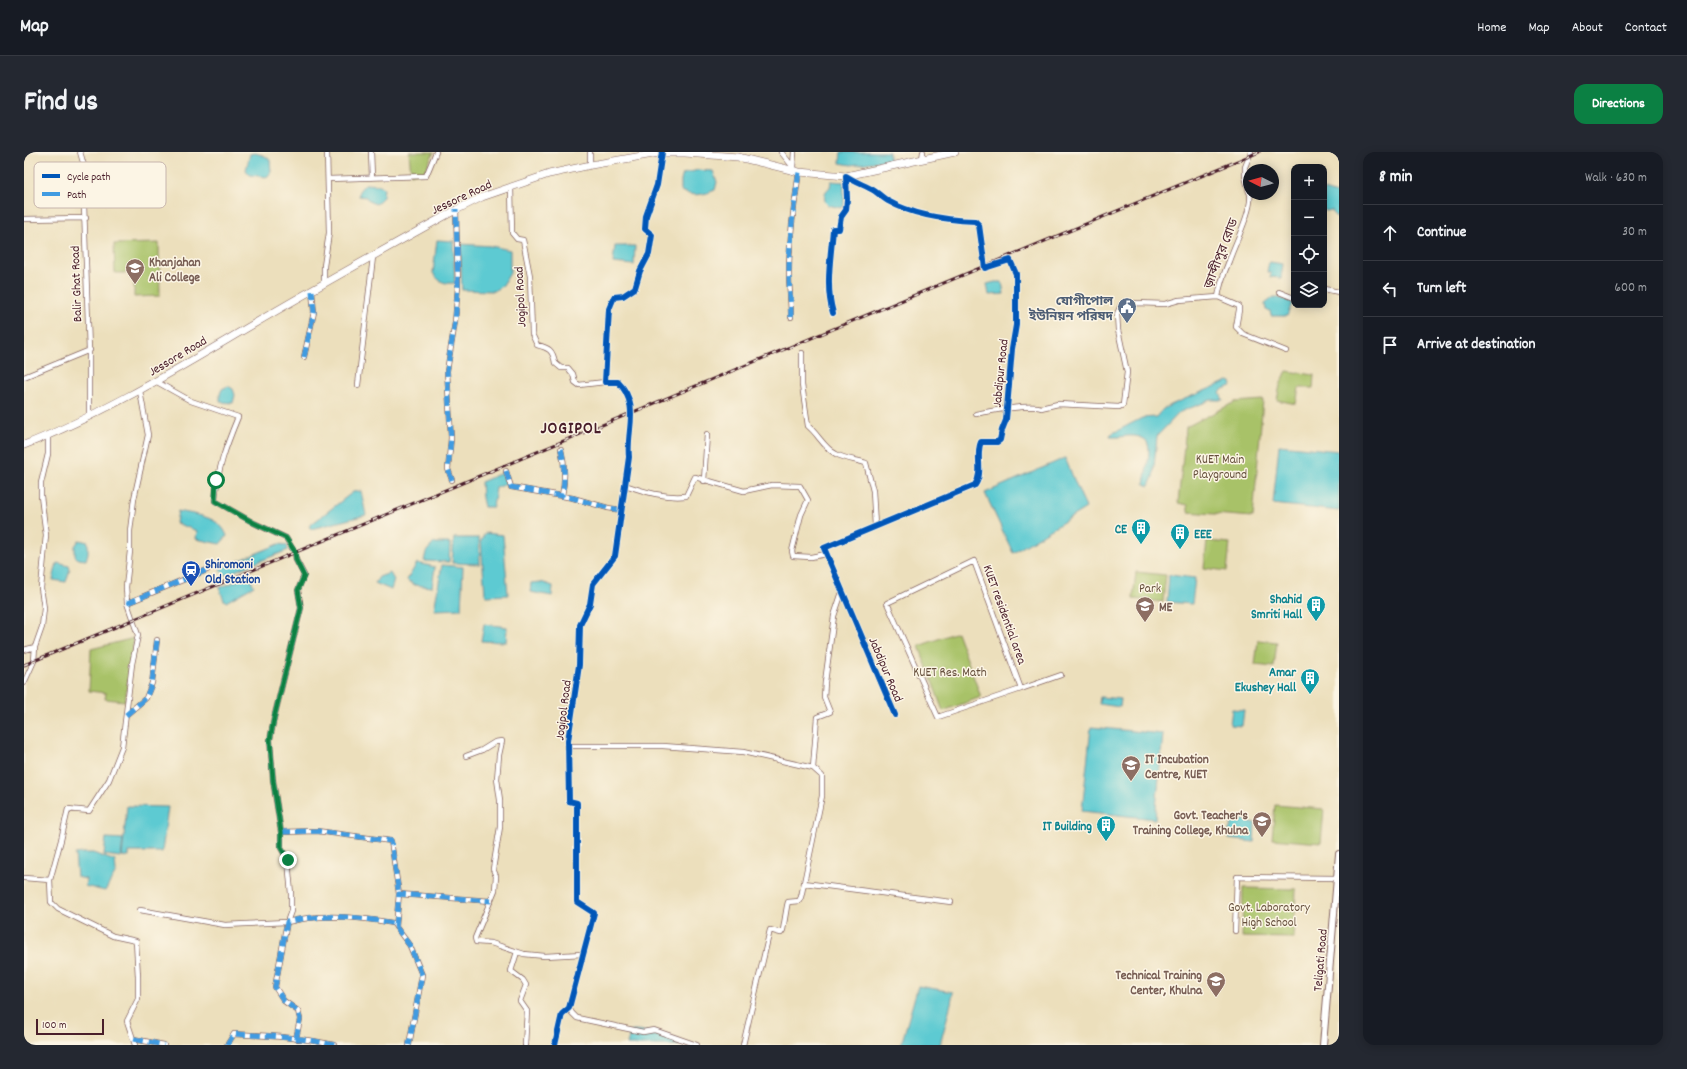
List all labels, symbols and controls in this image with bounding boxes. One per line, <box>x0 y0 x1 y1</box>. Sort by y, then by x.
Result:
text: Map <box>20 14 49 41</box>
text: Home <box>1477 18 1506 38</box>
text: Map <box>1528 18 1550 38</box>
text: About <box>1572 18 1603 38</box>
text: Contact <box>1625 18 1667 38</box>
text: Find us <box>24 84 98 124</box>
button: Directions <box>1574 84 1663 124</box>
legend <box>34 162 166 208</box>
north arrow <box>1243 164 1279 200</box>
map controls <box>1291 164 1327 308</box>
button: + <box>1291 164 1327 200</box>
text: 8 min <box>1379 166 1412 190</box>
text: Walk · 630 m <box>1585 169 1647 188</box>
text: Cycle path <box>67 170 111 186</box>
street label: Jessore Road <box>429 176 496 221</box>
text: Path <box>67 188 86 204</box>
button: − <box>1291 200 1327 236</box>
street label: জ়াব্দীপুর রোড <box>1200 215 1245 293</box>
icon: ahead <box>1379 222 1401 244</box>
text: Continue <box>1417 222 1466 244</box>
text: 30 m <box>1622 223 1647 242</box>
button: locate <box>1291 236 1327 272</box>
street label: Balir Ghat Road <box>67 245 88 322</box>
place label: Khanjahan Ali College <box>149 254 201 288</box>
school or university icon: Khanjahan Ali College <box>124 257 146 285</box>
street label: Jogipol Road <box>510 266 533 328</box>
button: layers <box>1291 272 1327 308</box>
icon: left <box>1379 278 1401 300</box>
text: Turn left <box>1417 278 1466 300</box>
text: 600 m <box>1615 279 1647 298</box>
place label: যোগীপোল ইউনিয়ন পরিষদ <box>1028 293 1114 327</box>
public building icon: যোগীপোল ইউনিয়ন পরিষদ <box>1116 296 1138 324</box>
street label: Jessore Road <box>146 332 211 382</box>
icon: arrive <box>1379 334 1401 356</box>
text: Arrive at destination <box>1417 334 1535 356</box>
street label: Jabdipur Road <box>988 338 1015 408</box>
district label: JOGIPOL <box>540 418 602 442</box>
park label: KUET Main Playground <box>1193 451 1247 485</box>
route start <box>207 471 225 489</box>
building icon: CE <box>1130 517 1152 545</box>
place label: CE <box>1115 521 1128 540</box>
building icon: EEE <box>1169 522 1191 550</box>
place label: EEE <box>1194 526 1213 545</box>
place label: Shiromoni Old Station <box>205 556 260 590</box>
station icon: Shiromoni Old Station <box>180 559 202 587</box>
street label: KUET residential area <box>977 562 1031 668</box>
park label: Park <box>1139 580 1161 599</box>
place label: Shahid Smriti Hall <box>1251 591 1303 625</box>
building icon: Shahid Smriti Hall <box>1305 594 1327 622</box>
school or university icon: ME <box>1134 595 1156 623</box>
place label: ME <box>1159 599 1174 618</box>
street label: Jabdipur Road <box>863 635 907 705</box>
park label: KUET Res. Math <box>913 664 987 683</box>
place label: Amar Ekushey Hall <box>1235 664 1297 698</box>
building icon: Amar Ekushey Hall <box>1299 667 1321 695</box>
street label: Jogipol Road <box>551 679 578 742</box>
place label: IT Incubation Centre, KUET <box>1145 751 1209 785</box>
school or university icon: IT Incubation Centre, KUET <box>1120 754 1142 782</box>
place label: Govt. Teacher's Training College, Khulna <box>1133 807 1249 841</box>
school or university icon: Govt. Teacher's Training College, Khulna <box>1251 810 1273 838</box>
building icon: IT Building <box>1095 814 1117 842</box>
place label: IT Building <box>1042 818 1092 837</box>
route end <box>279 851 297 869</box>
park label: Govt. Laboratory High School <box>1228 899 1311 933</box>
street label: Teligati Road <box>1309 928 1334 992</box>
place label: Technical Training Center, Khulna <box>1116 967 1203 1001</box>
school or university icon: Technical Training Center, Khulna <box>1205 970 1227 998</box>
scale bar <box>36 1017 104 1036</box>
text: 100 m <box>42 1018 66 1034</box>

